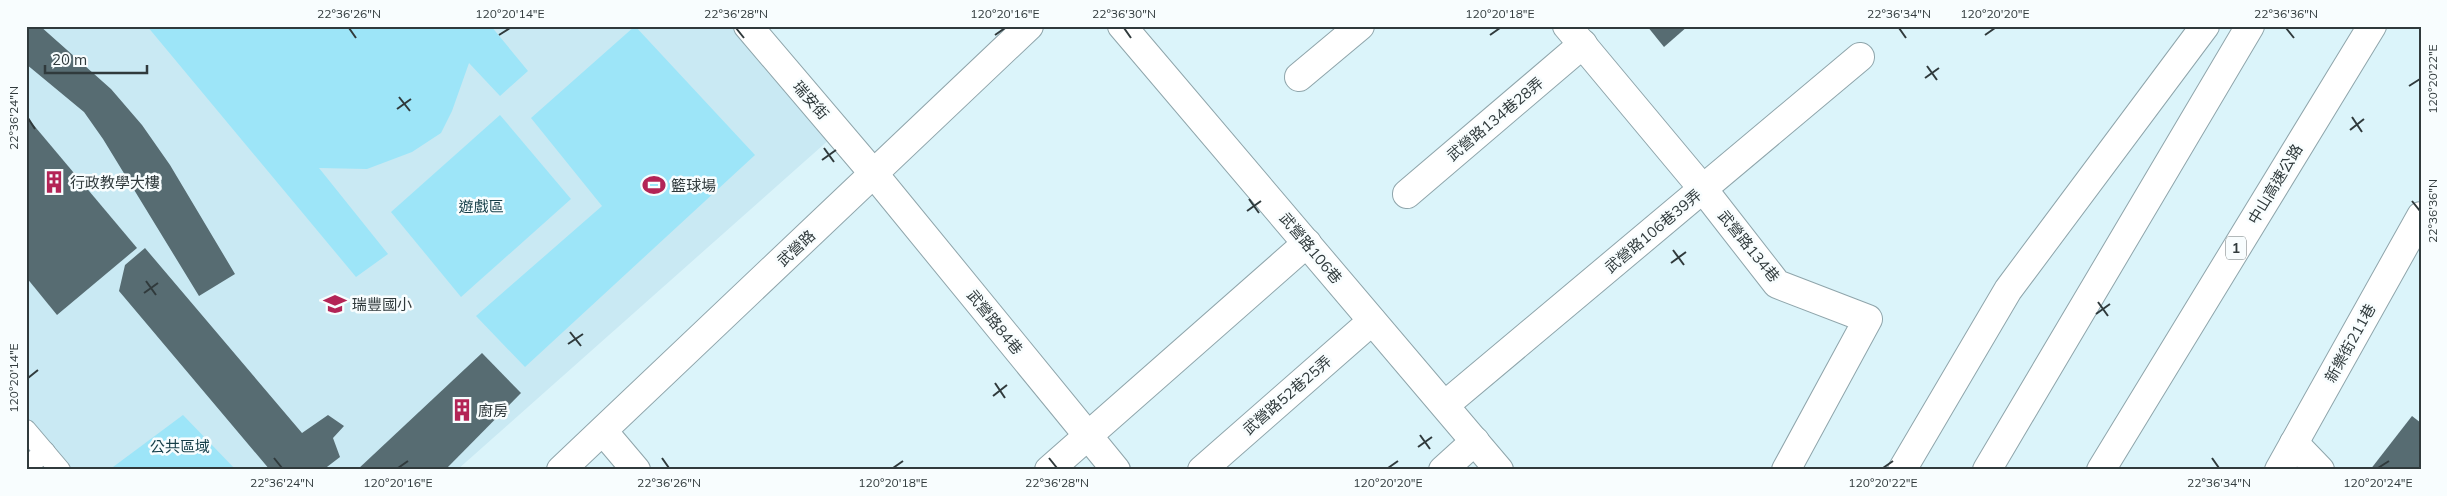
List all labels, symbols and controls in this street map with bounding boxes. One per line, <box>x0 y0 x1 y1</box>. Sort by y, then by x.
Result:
text: 22°36'26"N <box>317 6 381 21</box>
text: 120°20'14"E <box>475 6 545 21</box>
text: 22°36'28"N <box>704 6 768 21</box>
text: 120°20'16"E <box>970 6 1040 21</box>
text: 22°36'30"N <box>1092 6 1156 21</box>
text: 120°20'18"E <box>1465 6 1535 21</box>
text: 22°36'34"N <box>1867 6 1931 21</box>
text: 120°20'20"E <box>1960 6 2030 21</box>
text: 22°36'36"N <box>2254 6 2318 21</box>
scale bar <box>45 42 148 74</box>
text: 120°20'22"E <box>2425 44 2440 114</box>
text: 20 m <box>52 50 87 69</box>
street label: 武營路134巷28弄 <box>1443 73 1547 165</box>
street label: 瑞安街 <box>789 77 833 123</box>
text: 22°36'24"N <box>6 86 21 150</box>
street label: 中山高速公路 <box>2244 141 2306 227</box>
building icon: 行政教學大樓 <box>41 169 67 195</box>
sports icon: 籃球場 <box>641 172 667 198</box>
place label: 行政教學大樓 <box>70 173 160 192</box>
place label: 籃球場 <box>671 176 716 195</box>
text: 22°36'36"N <box>2425 179 2440 243</box>
street label: 武營路106巷39弄 <box>1601 185 1705 277</box>
park label: 遊戲區 <box>458 197 504 216</box>
street label: 武營路134巷 <box>1714 206 1784 286</box>
street label: 武營路106巷 <box>1276 209 1346 287</box>
street label: 武營路 <box>773 226 819 270</box>
road number: 1 <box>2226 237 2246 260</box>
street label: 武營路84巷 <box>963 286 1027 358</box>
school or university icon: 瑞豐國小 <box>322 291 348 317</box>
place label: 瑞豐國小 <box>352 295 412 314</box>
street label: 新樂街211巷 <box>2321 300 2379 386</box>
text: 120°20'14"E <box>6 343 21 413</box>
street label: 武營路52巷25弄 <box>1239 351 1335 439</box>
building icon: 廚房 <box>449 397 475 423</box>
place label: 廚房 <box>478 401 508 420</box>
park label: 公共區域 <box>150 437 210 456</box>
text: 22°36'24"N <box>250 475 314 490</box>
text: 120°20'16"E <box>363 475 433 490</box>
text: 22°36'26"N <box>637 475 701 490</box>
text: 120°20'18"E <box>858 475 928 490</box>
text: 22°36'28"N <box>1025 475 1089 490</box>
text: 120°20'20"E <box>1353 475 1423 490</box>
text: 120°20'22"E <box>1848 475 1918 490</box>
text: 22°36'34"N <box>2187 475 2251 490</box>
text: 120°20'24"E <box>2343 475 2413 490</box>

